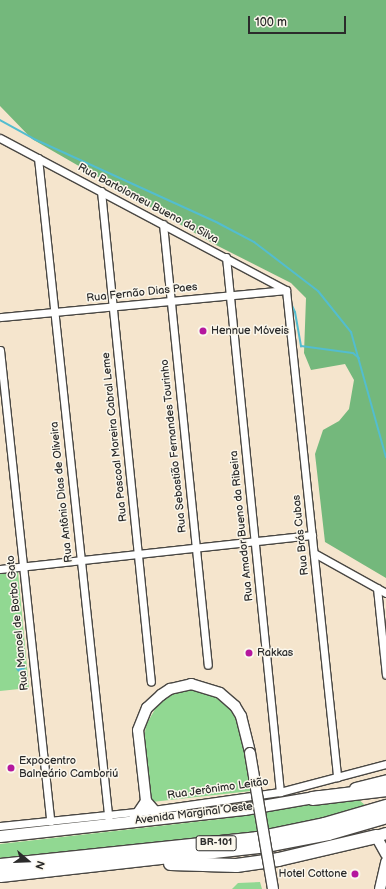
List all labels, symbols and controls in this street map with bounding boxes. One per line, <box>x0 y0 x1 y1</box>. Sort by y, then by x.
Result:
scale bar <box>250 8 348 34</box>
text: 100 m <box>255 15 287 30</box>
street label: Rua Bartolomeu Bueno da Silva <box>75 161 221 247</box>
street label: Rua Fernão Dias Paes <box>86 281 198 305</box>
place label: Hennue Móveis <box>211 324 289 338</box>
marker: Hennue Móveis <box>198 326 208 336</box>
street label: Rua Pascoal Moreira Cabral Leme <box>100 352 130 522</box>
street label: Rua Sebastião Fernandes Tourinho <box>158 358 190 534</box>
street label: Rua Antônio Dias de Oliveira <box>48 421 76 563</box>
street label: Rua Amador Bueno da Ribeira <box>228 450 256 602</box>
street label: Rua Brás Cubas <box>290 494 312 576</box>
street label: Rua Manoel de Borba Gato <box>4 555 32 691</box>
place label: Rakkas <box>257 646 293 660</box>
marker: Rakkas <box>244 648 254 658</box>
place label: Expocentro Balneário Camboriú <box>19 755 118 781</box>
marker: Expocentro Balneário Camboriú <box>6 763 16 773</box>
street label: Rua Jerônimo Leitão <box>166 775 270 803</box>
street label: Avenida Marginal Oeste <box>134 800 254 828</box>
road number: BR-101 <box>195 835 237 851</box>
north arrow <box>8 841 48 881</box>
text: N <box>32 859 47 871</box>
place label: Hotel Cottone <box>279 867 347 881</box>
marker: Hotel Cottone <box>350 869 360 879</box>

